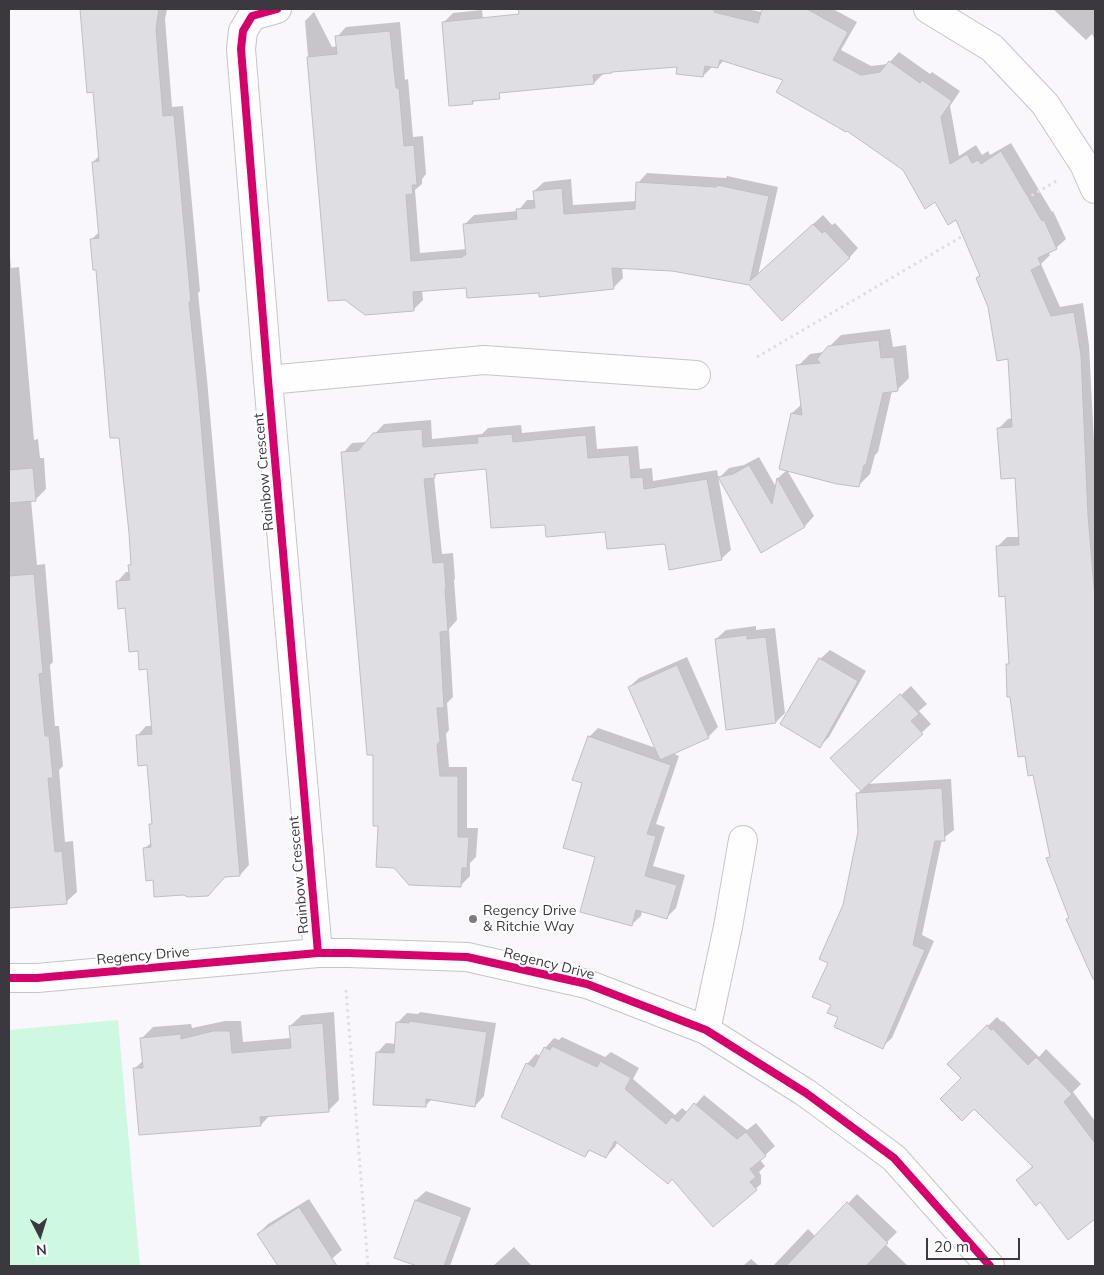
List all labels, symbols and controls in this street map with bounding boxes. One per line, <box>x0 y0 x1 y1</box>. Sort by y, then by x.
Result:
street label: Rainbow Crescent <box>250 412 278 532</box>
street label: Rainbow Crescent <box>285 815 313 935</box>
place label: Regency Drive & Ritchie Way <box>483 903 576 936</box>
marker: Regency Drive & Ritchie Way <box>467 913 479 925</box>
street label: Regency Drive <box>96 944 190 968</box>
street label: Regency Drive <box>502 945 596 983</box>
north arrow <box>15 1210 65 1260</box>
scale bar <box>929 1228 1023 1260</box>
text: 20 m <box>934 1237 969 1256</box>
text: N <box>35 1241 47 1259</box>

